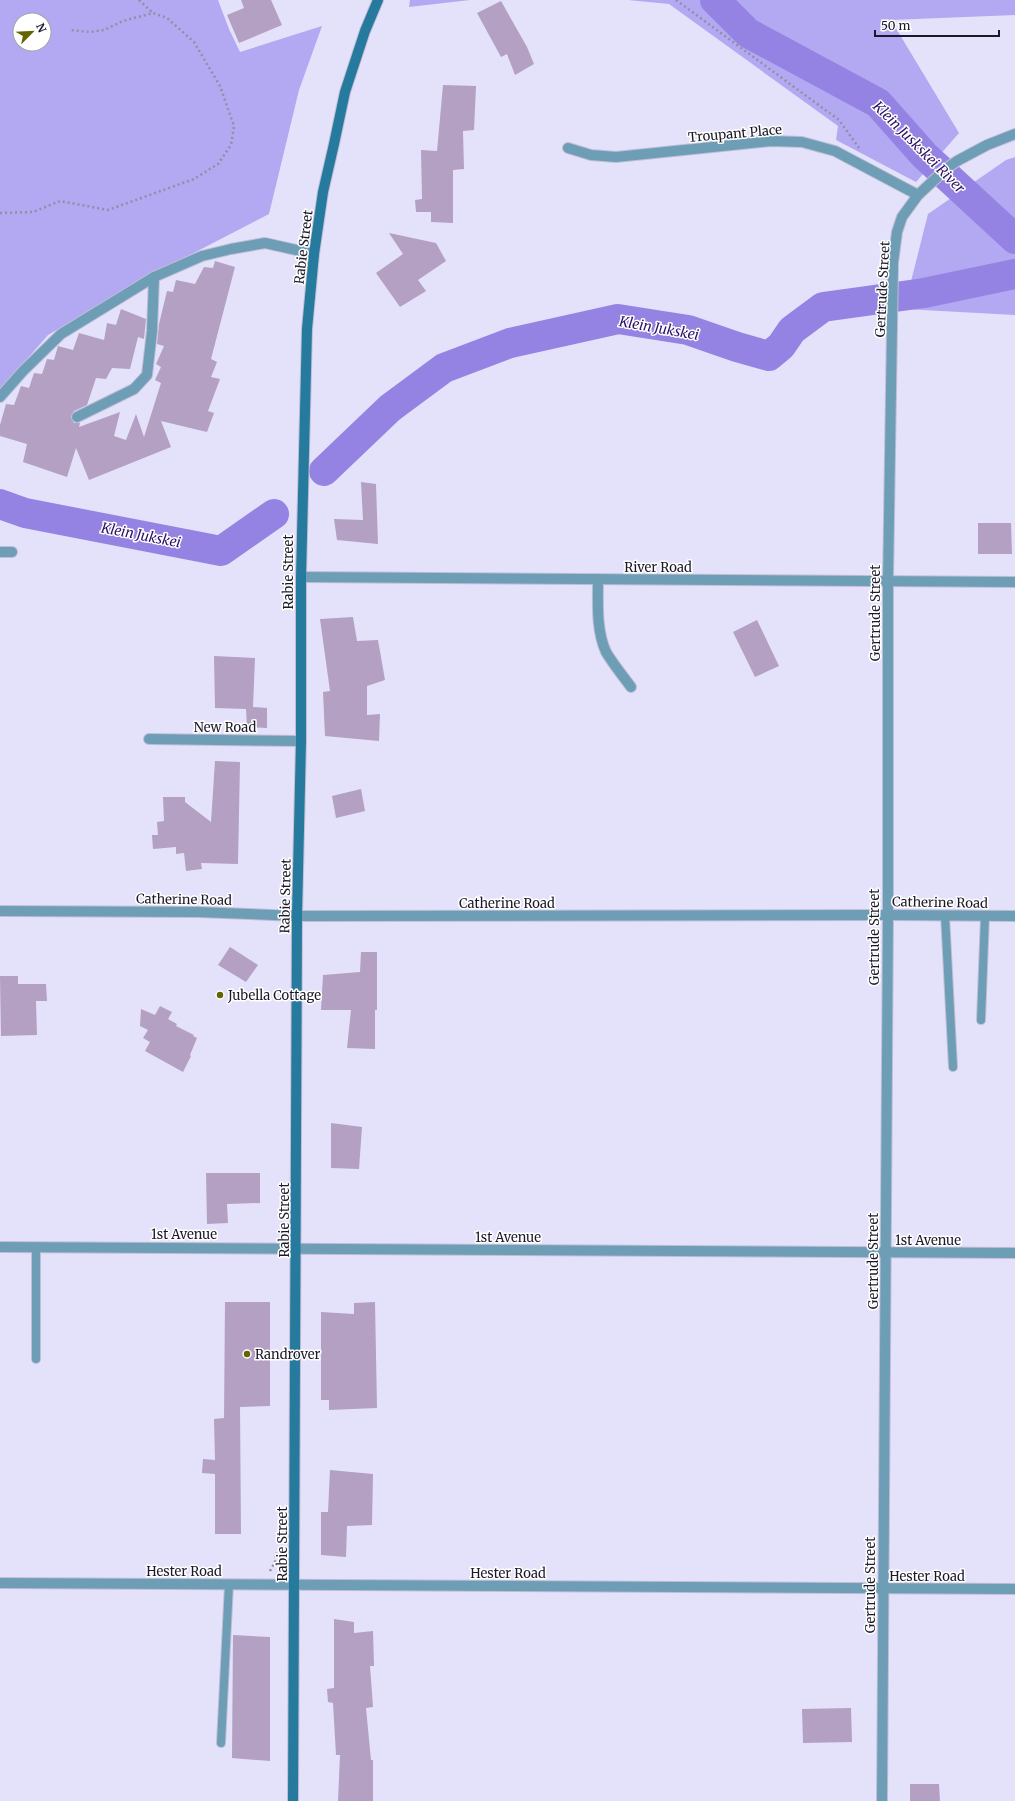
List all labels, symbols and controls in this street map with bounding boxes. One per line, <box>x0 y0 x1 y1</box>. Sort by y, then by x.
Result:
north arrow <box>12 12 52 52</box>
scale bar <box>875 12 999 38</box>
text: 50 m <box>881 18 910 33</box>
text: N <box>33 21 49 35</box>
water label: Klein Juskskei River <box>869 97 969 197</box>
street label: Troupant Place <box>687 121 783 146</box>
street label: Rabie Street <box>290 209 317 285</box>
street label: Gertrude Street <box>871 240 894 338</box>
water label: Klein Jukskei <box>617 312 700 344</box>
water label: Klein Jukskei <box>99 518 182 552</box>
street label: Rabie Street <box>280 535 297 609</box>
street label: River Road <box>624 559 692 576</box>
street label: Gertrude Street <box>867 565 884 661</box>
street label: New Road <box>194 719 256 736</box>
street label: Rabie Street <box>276 858 295 934</box>
street label: Gertrude Street <box>866 889 883 985</box>
street label: Catherine Road <box>136 890 232 909</box>
street label: Catherine Road <box>892 893 988 912</box>
street label: Catherine Road <box>459 895 555 912</box>
place label: Jubella Cottage <box>227 987 321 1004</box>
marker: Jubella Cottage <box>215 990 225 1000</box>
street label: Rabie Street <box>276 1183 293 1257</box>
street label: Gertrude Street <box>865 1213 882 1309</box>
street label: 1st Avenue <box>151 1226 217 1243</box>
street label: 1st Avenue <box>475 1229 541 1246</box>
street label: 1st Avenue <box>895 1232 961 1249</box>
place label: Randrover <box>255 1346 321 1363</box>
marker: Randrover <box>242 1349 252 1359</box>
street label: Rabie Street <box>274 1507 291 1581</box>
street label: Gertrude Street <box>862 1537 879 1633</box>
street label: Hester Road <box>146 1563 222 1580</box>
street label: Hester Road <box>470 1565 546 1582</box>
street label: Hester Road <box>889 1568 965 1585</box>

